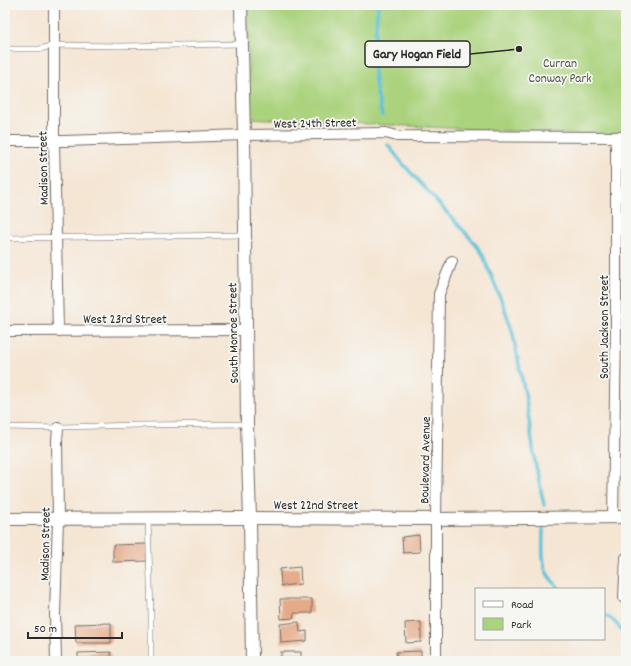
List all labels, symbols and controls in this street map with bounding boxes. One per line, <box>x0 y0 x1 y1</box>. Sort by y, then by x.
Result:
callout: Gary Hogan Field <box>365 41 470 67</box>
text: Gary Hogan Field <box>373 45 462 65</box>
park label: Curran Conway Park <box>528 55 592 89</box>
street label: West 24th Street <box>273 114 357 135</box>
street label: Madison Street <box>34 131 55 205</box>
street label: South Jackson Street <box>596 275 615 379</box>
street label: South Monroe Street <box>224 282 245 384</box>
street label: West 23rd Street <box>83 311 167 330</box>
street label: Boulevard Avenue <box>416 416 437 504</box>
street label: West 22nd Street <box>274 497 358 516</box>
street label: Madison Street <box>36 507 57 581</box>
legend <box>475 588 605 640</box>
text: Road <box>511 597 533 614</box>
scale bar <box>28 614 122 640</box>
text: Park <box>511 617 532 634</box>
text: 50 m <box>34 621 57 638</box>

